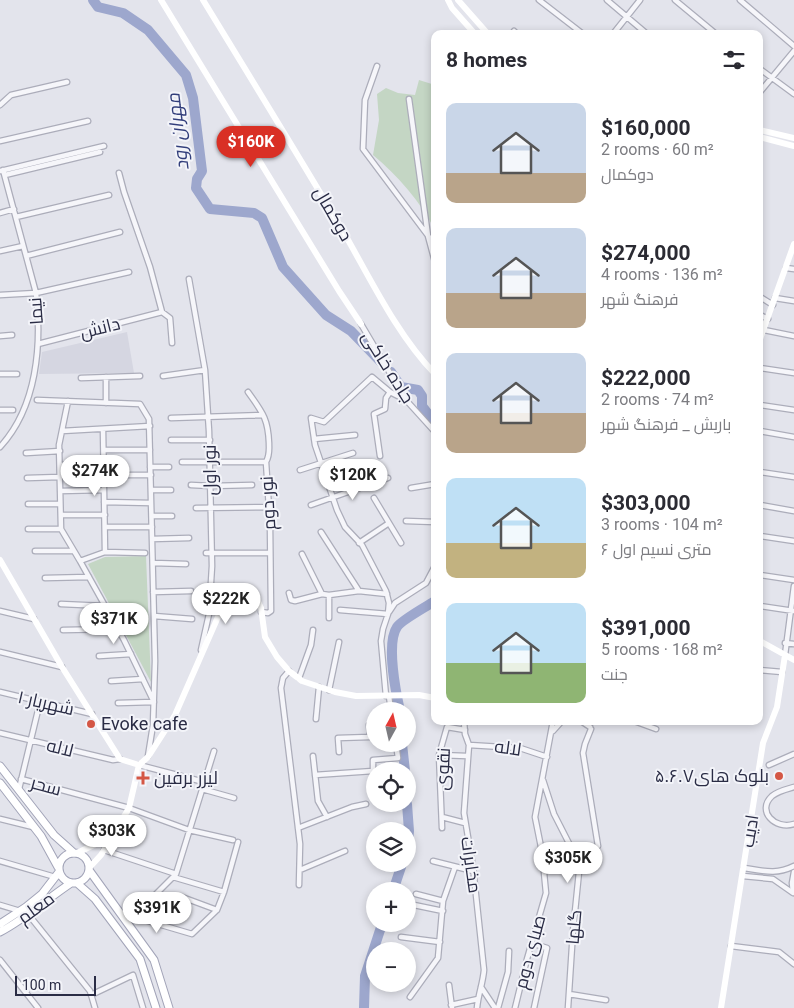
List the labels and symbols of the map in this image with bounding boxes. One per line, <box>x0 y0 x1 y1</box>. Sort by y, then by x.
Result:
water label: مهران رود <box>161 91 194 172</box>
pin: $160K <box>216 126 286 168</box>
street label: دوکمال <box>309 183 357 245</box>
street label: نیما <box>24 297 47 326</box>
street label: دانش <box>78 312 122 344</box>
street label: جاده خاکی <box>357 327 419 407</box>
street label: نور اول <box>199 444 221 496</box>
pin: $274K <box>60 454 130 497</box>
pin: $120K <box>318 458 388 501</box>
street label: نور دوم <box>256 475 281 531</box>
pin: $222K <box>191 582 261 625</box>
pin: $371K <box>79 602 149 645</box>
street label: شهریار ۱ <box>16 686 76 720</box>
north arrow <box>366 702 416 752</box>
place label: Evoke cafe <box>101 713 188 734</box>
marker: Evoke cafe <box>85 718 97 730</box>
street label: لاله <box>45 734 76 761</box>
street label: لاله <box>493 735 523 760</box>
street label: نقوی <box>431 747 455 791</box>
place label: بلوک های۵.۶.۷ <box>655 765 769 787</box>
place label: لیزر برفین <box>154 767 218 789</box>
marker: بلوک های۵.۶.۷ <box>773 770 785 782</box>
street label: سحر <box>27 771 64 801</box>
marker: لیزر برفین <box>136 771 150 785</box>
street label: ادیب <box>737 813 762 849</box>
pin: $303K <box>77 814 147 857</box>
street label: مخابرات <box>456 835 486 895</box>
pin: $305K <box>533 842 603 884</box>
street label: معلم <box>13 887 59 930</box>
pin: $391K <box>122 892 192 934</box>
street label: گلها <box>562 909 586 945</box>
street label: صبای دوم <box>510 913 551 992</box>
scale bar <box>15 973 96 996</box>

